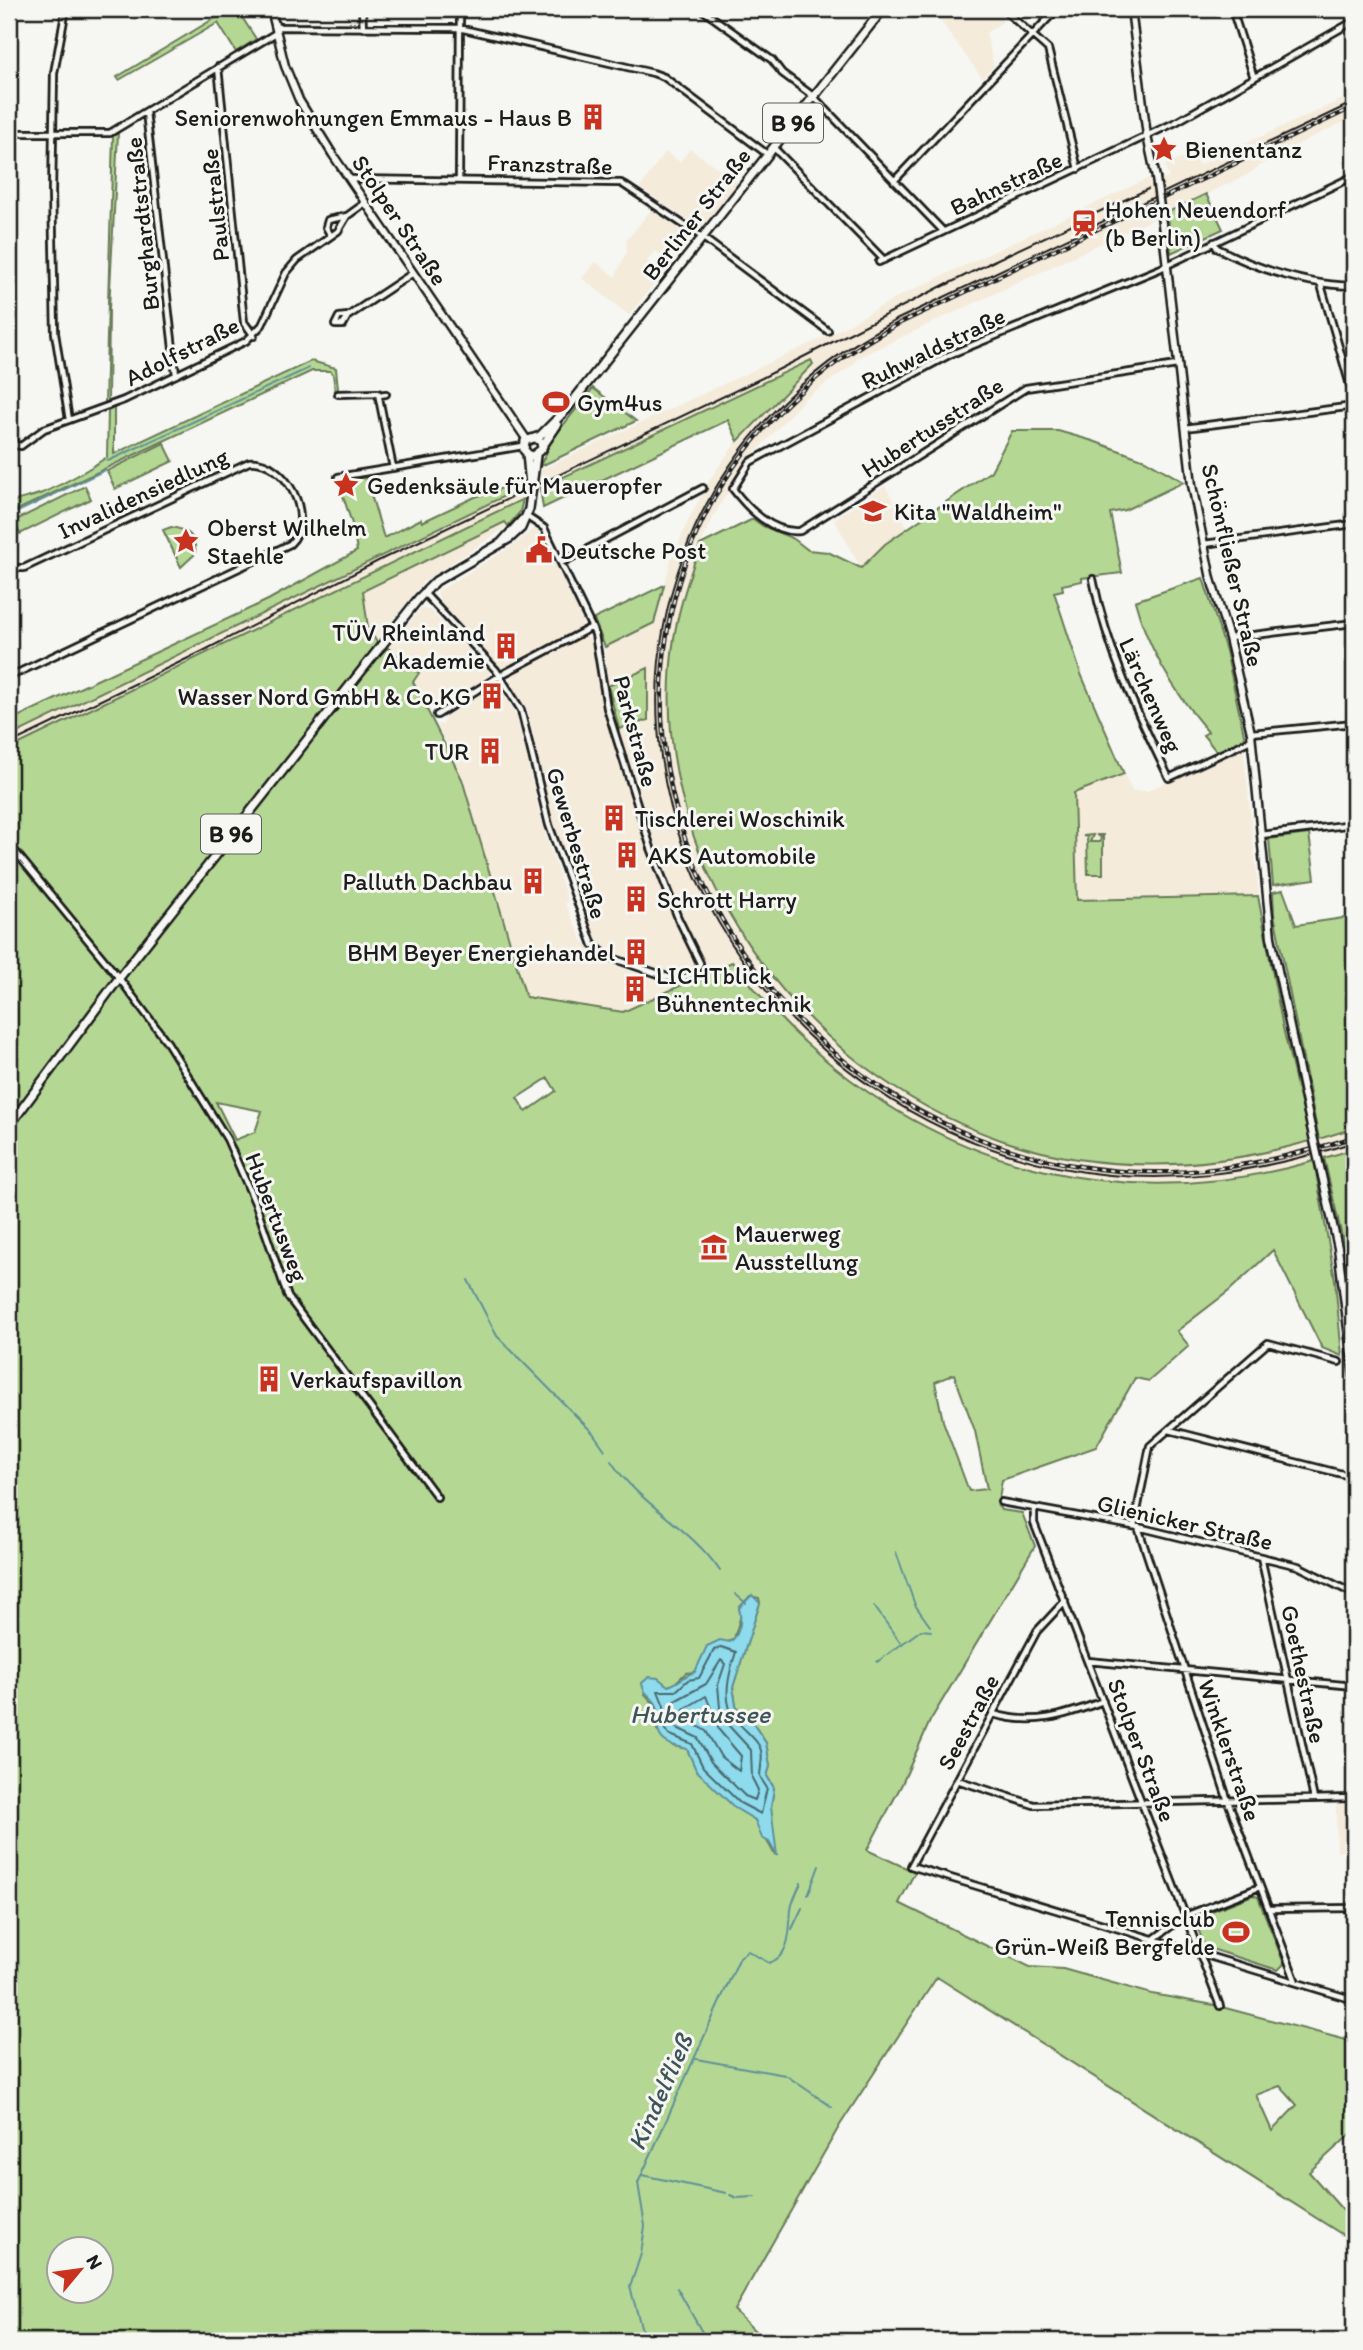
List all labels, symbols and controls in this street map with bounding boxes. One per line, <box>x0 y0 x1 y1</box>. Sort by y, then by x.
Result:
building icon: Seniorenwohnungen Emmaus - Haus B <box>578 102 608 132</box>
place label: Seniorenwohnungen Emmaus - Haus B <box>175 103 572 132</box>
road number: B 96 <box>763 104 823 142</box>
place icon: Bienentanz <box>1149 134 1179 164</box>
place label: Bienentanz <box>1185 135 1302 164</box>
street label: Burghardtstraße <box>118 136 166 312</box>
street label: Berliner Straße <box>635 142 757 286</box>
street label: Bahnstraße <box>945 144 1067 222</box>
street label: Paulstraße <box>195 147 235 263</box>
street label: Franzstraße <box>487 147 613 181</box>
street label: Stolper Straße <box>346 149 454 291</box>
place label: Hohen Neuendorf (b Berlin) <box>1105 195 1287 252</box>
station icon: Hohen Neuendorf (b Berlin) <box>1069 208 1099 238</box>
street label: Ruhwaldstraße <box>856 301 1010 395</box>
street label: Adolfstraße <box>120 310 244 392</box>
street label: Hubertusstraße <box>855 370 1009 484</box>
sports icon: Gym4us <box>541 387 571 417</box>
place label: Gym4us <box>577 388 663 417</box>
street label: Invalidensiedlung <box>53 441 233 545</box>
street label: Schönfließer Straße <box>1196 461 1270 669</box>
place icon: Gedenksäule für Maueropfer <box>331 470 361 500</box>
place label: Gedenksäule für Maueropfer <box>367 471 662 500</box>
school or university icon: Kita "Waldheim" <box>858 496 888 526</box>
place label: Kita "Waldheim" <box>894 497 1062 526</box>
place label: Oberst Wilhelm Staehle <box>207 513 367 570</box>
place icon: Oberst Wilhelm Staehle <box>171 526 201 556</box>
public building icon: Deutsche Post <box>524 535 554 565</box>
place label: Deutsche Post <box>560 536 706 565</box>
place label: TÜV Rheinland Akademie <box>332 618 485 675</box>
building icon: TÜV Rheinland Akademie <box>491 631 521 661</box>
street label: Lärchenweg <box>1113 633 1190 758</box>
street label: Parkstraße <box>607 672 665 790</box>
building icon: Wasser Nord GmbH & Co.KG <box>477 681 507 711</box>
place label: Wasser Nord GmbH & Co.KG <box>178 682 471 711</box>
building icon: TUR <box>475 736 505 766</box>
place label: TUR <box>425 737 469 766</box>
street label: Gewerbestraße <box>540 764 614 922</box>
building icon: Tischlerei Woschinik <box>599 803 629 833</box>
place label: Tischlerei Woschinik <box>635 804 845 833</box>
road number: B 96 <box>201 814 261 854</box>
building icon: AKS Automobile <box>612 840 642 870</box>
place label: AKS Automobile <box>648 841 816 870</box>
building icon: Palluth Dachbau <box>518 866 548 896</box>
place label: Palluth Dachbau <box>342 867 512 896</box>
building icon: Schrott Harry <box>621 884 651 914</box>
place label: Schrott Harry <box>657 885 797 914</box>
building icon: BHM Beyer Energiehandel <box>621 937 651 967</box>
place label: BHM Beyer Energiehandel <box>347 938 615 967</box>
place label: LICHTblick Bühnentechnik <box>656 961 812 1018</box>
building icon: LICHTblick Bühnentechnik <box>620 974 650 1004</box>
street label: Hubertusweg <box>239 1148 315 1286</box>
place label: Mauerweg Ausstellung <box>735 1219 859 1276</box>
museum icon: Mauerweg Ausstellung <box>699 1232 729 1262</box>
building icon: Verkaufspavillon <box>254 1364 284 1394</box>
place label: Verkaufspavillon <box>290 1365 463 1394</box>
street label: Glienicker Straße <box>1094 1488 1276 1556</box>
street label: Goethestraße <box>1275 1602 1333 1746</box>
street label: Seestraße <box>931 1669 1005 1775</box>
street label: Stolper Straße <box>1101 1674 1183 1826</box>
street label: Winklerstraße <box>1192 1675 1268 1825</box>
water label: Hubertussee <box>630 1698 772 1730</box>
place label: Tennisclub Grün-Weiß Bergfelde <box>994 1904 1215 1961</box>
sports icon: Tennisclub Grün-Weiß Bergfelde <box>1221 1917 1251 1947</box>
water label: Kindelfließ <box>620 2027 701 2155</box>
north arrow <box>46 2234 116 2304</box>
text: N <box>81 2251 108 2273</box>

